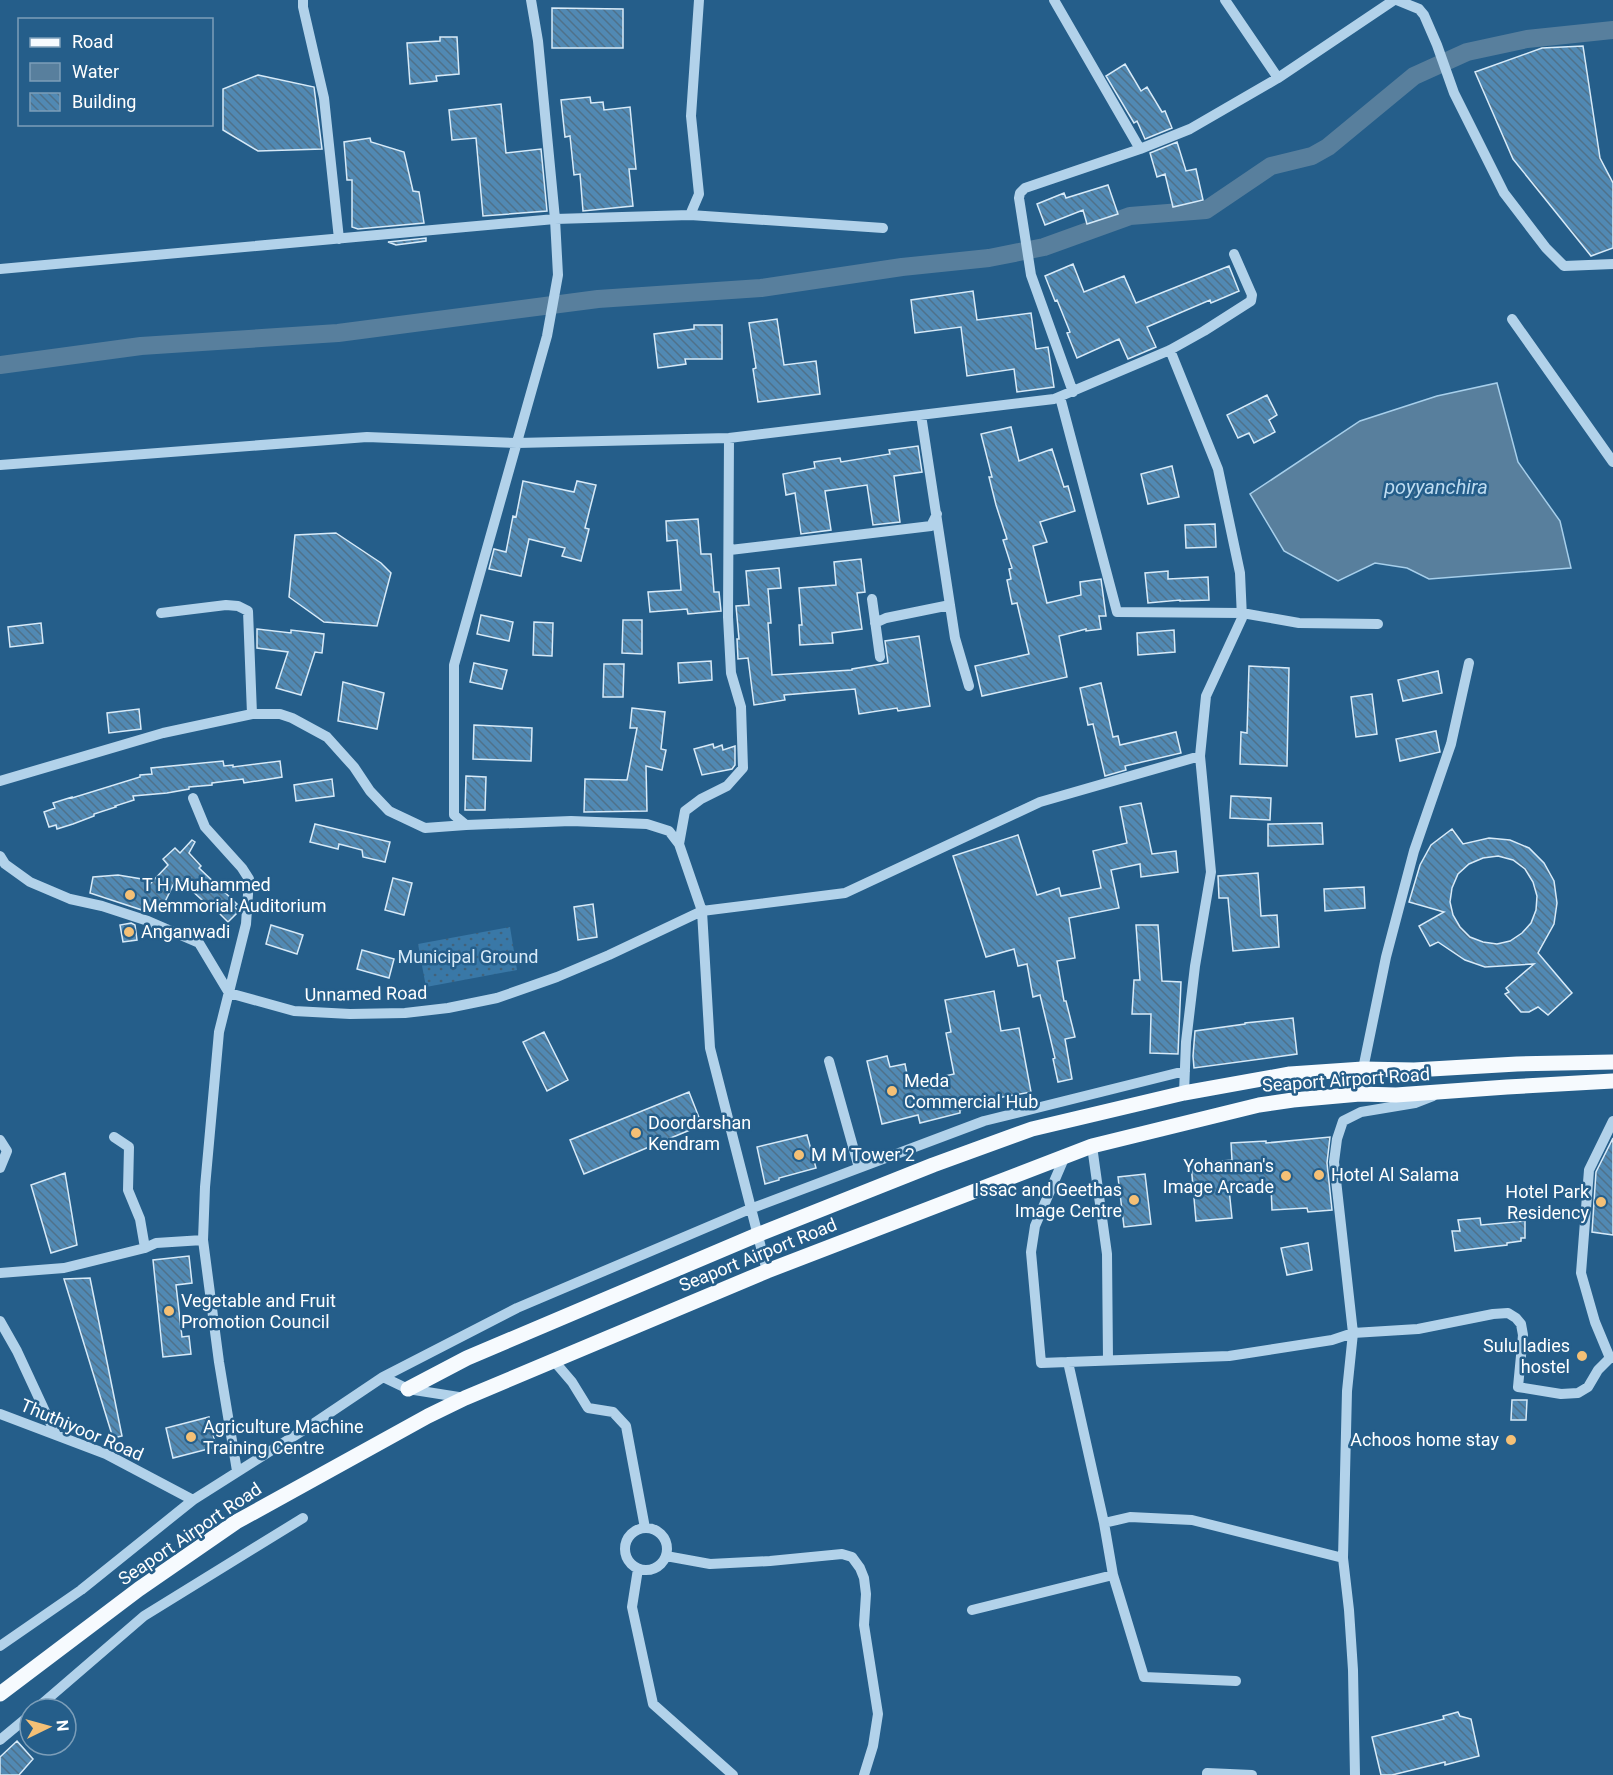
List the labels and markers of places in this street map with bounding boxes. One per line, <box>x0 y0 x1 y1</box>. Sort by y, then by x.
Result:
place label: T H Muhammed Memmorial Auditorium <box>142 874 326 916</box>
marker: T H Muhammed Memmorial Auditorium <box>123 888 137 902</box>
place label: Anganwadi <box>141 921 230 942</box>
marker: Anganwadi <box>122 925 136 939</box>
place label: Meda Commercial Hub <box>904 1070 1038 1112</box>
marker: Meda Commercial Hub <box>885 1084 899 1098</box>
place label: Doordarshan Kendram <box>648 1112 751 1154</box>
marker: Doordarshan Kendram <box>629 1126 643 1140</box>
place label: M M Tower 2 <box>811 1144 915 1165</box>
marker: M M Tower 2 <box>792 1148 806 1162</box>
place label: Yohannan's Image Arcade <box>1163 1155 1274 1197</box>
place label: Hotel Al Salama <box>1331 1164 1459 1185</box>
marker: Hotel Al Salama <box>1312 1168 1326 1182</box>
marker: Yohannan's Image Arcade <box>1279 1169 1293 1183</box>
place label: Issac and Geethas Image Centre <box>974 1179 1122 1221</box>
place label: Hotel Park Residency <box>1505 1181 1590 1223</box>
marker: Issac and Geethas Image Centre <box>1127 1193 1141 1207</box>
marker: Hotel Park Residency <box>1594 1195 1608 1209</box>
place label: Vegetable and Fruit Promotion Council <box>181 1290 336 1332</box>
marker: Vegetable and Fruit Promotion Council <box>162 1304 176 1318</box>
place label: Sulu ladies hostel <box>1483 1335 1570 1377</box>
marker: Sulu ladies hostel <box>1575 1349 1589 1363</box>
place label: Agriculture Machine Training Centre <box>203 1416 364 1458</box>
place label: Achoos home stay <box>1350 1429 1499 1450</box>
marker: Agriculture Machine Training Centre <box>184 1430 198 1444</box>
marker: Achoos home stay <box>1504 1433 1518 1447</box>

